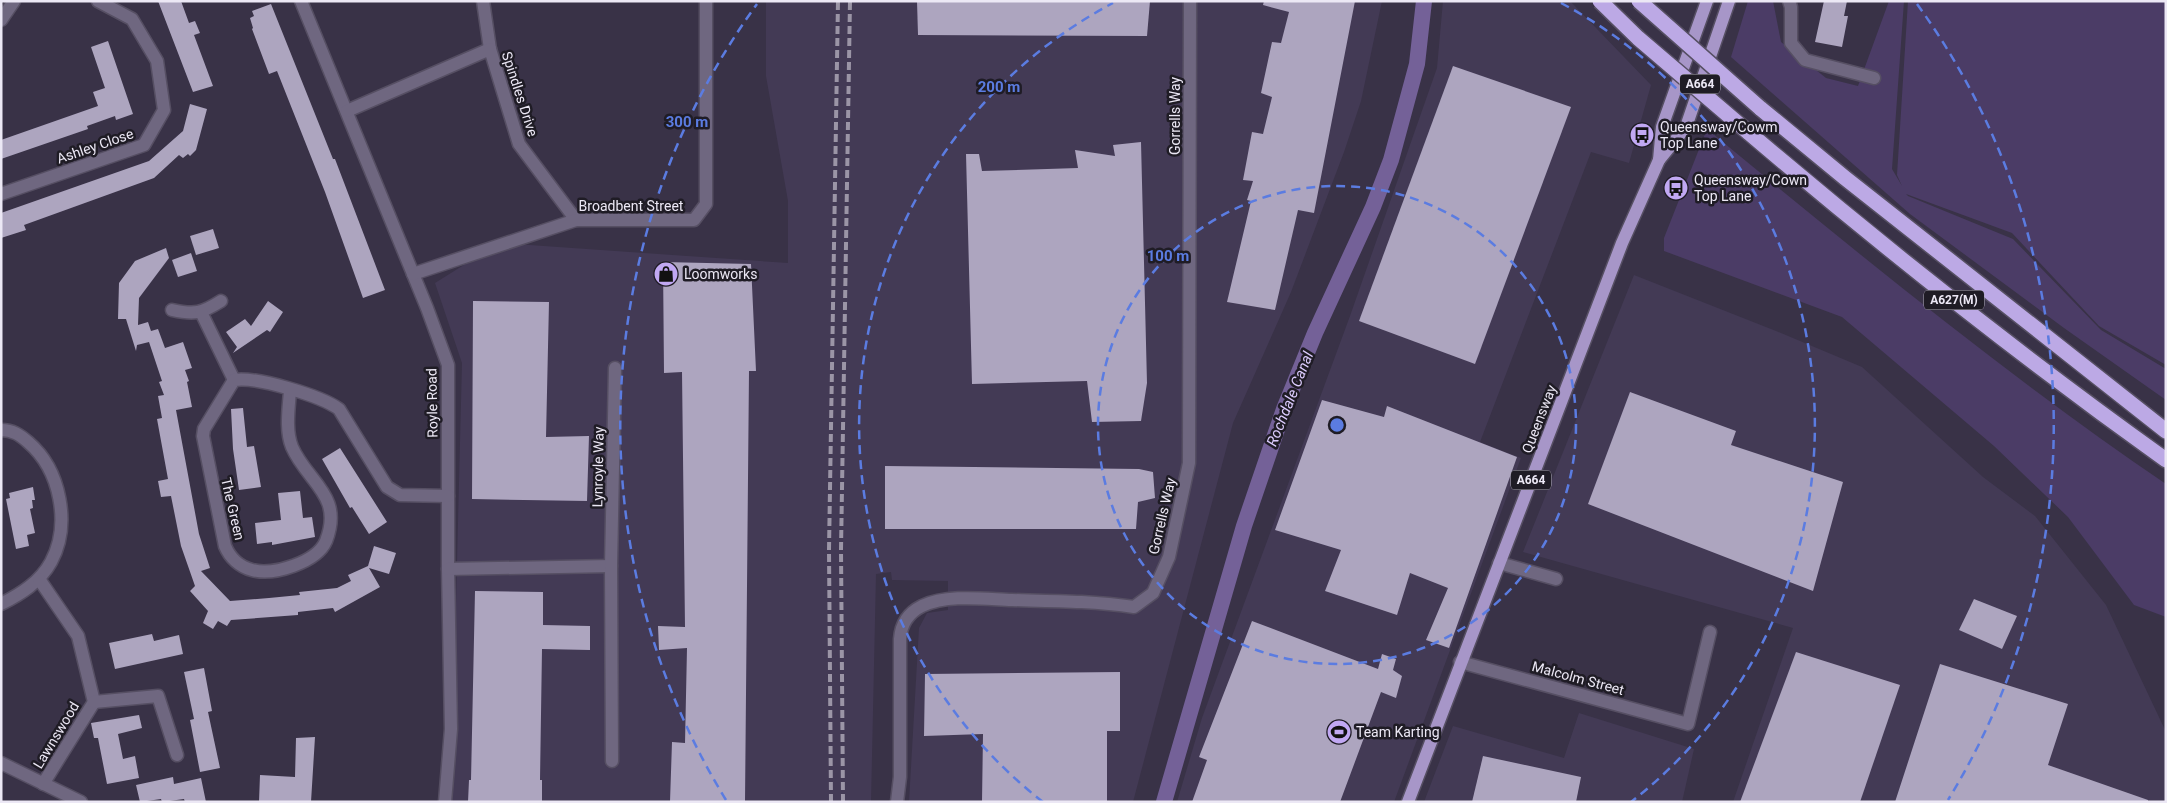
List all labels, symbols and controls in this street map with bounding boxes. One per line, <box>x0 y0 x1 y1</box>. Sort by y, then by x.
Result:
street label: Spindles Drive <box>499 50 541 138</box>
road number: A664 <box>1680 74 1720 94</box>
street label: Gorrells Way <box>1167 77 1183 155</box>
text: 200 m <box>978 78 1020 96</box>
text: 300 m <box>666 113 708 131</box>
place label: Queensway/Cowm Top Lane <box>1660 119 1777 151</box>
bus stop icon: Queensway/Cowm Top Lane <box>1629 122 1655 148</box>
street label: Ashley Close <box>55 125 135 167</box>
place label: Queensway/Cown Top Lane <box>1694 172 1807 204</box>
bus stop icon: Queensway/Cown Top Lane <box>1663 175 1689 201</box>
street label: Broadbent Street <box>579 198 684 214</box>
text: 100 m <box>1147 247 1189 265</box>
shop icon: Loomworks <box>653 261 679 287</box>
place label: Loomworks <box>684 266 757 282</box>
road number: A627(M) <box>1924 290 1984 310</box>
water label: Rochdale Canal <box>1263 348 1317 449</box>
street label: Royle Road <box>423 368 441 438</box>
street label: Queensway <box>1519 382 1559 455</box>
centre of rings <box>1328 416 1346 434</box>
street label: Lynroyle Way <box>589 426 607 508</box>
road number: A664 <box>1511 470 1551 490</box>
street label: The Green <box>218 476 248 542</box>
street label: Gorrells Way <box>1145 476 1179 556</box>
street label: Malcolm Street <box>1530 658 1626 698</box>
street label: Lawnswood <box>30 699 82 771</box>
sports icon: Team Karting <box>1326 719 1352 745</box>
place label: Team Karting <box>1356 724 1440 740</box>

